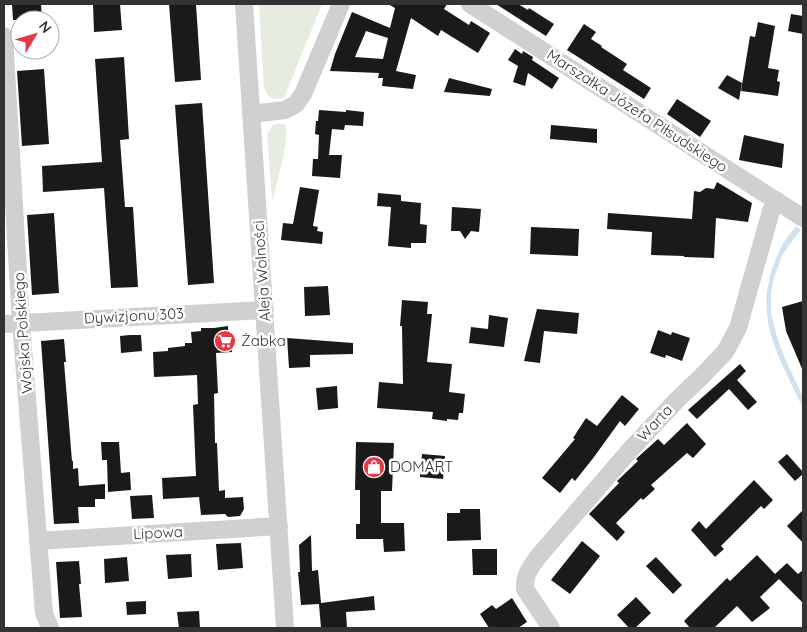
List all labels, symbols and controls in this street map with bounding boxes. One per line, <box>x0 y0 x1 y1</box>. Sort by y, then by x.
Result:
north arrow <box>10 10 60 60</box>
text: N <box>35 17 56 37</box>
street label: Marszałka Józefa Piłsudskiego <box>543 45 731 176</box>
street label: Aleja Wolności <box>248 220 275 322</box>
street label: Wojska Polskiego <box>9 272 36 394</box>
street label: Dywizjonu 303 <box>84 303 185 328</box>
supermarket icon: Żabka <box>213 329 237 353</box>
place label: Żabka <box>241 331 286 350</box>
street label: Warta <box>633 400 676 445</box>
shop icon: DOMART <box>362 455 386 479</box>
place label: DOMART <box>390 457 453 476</box>
street label: Lipowa <box>133 522 183 543</box>

